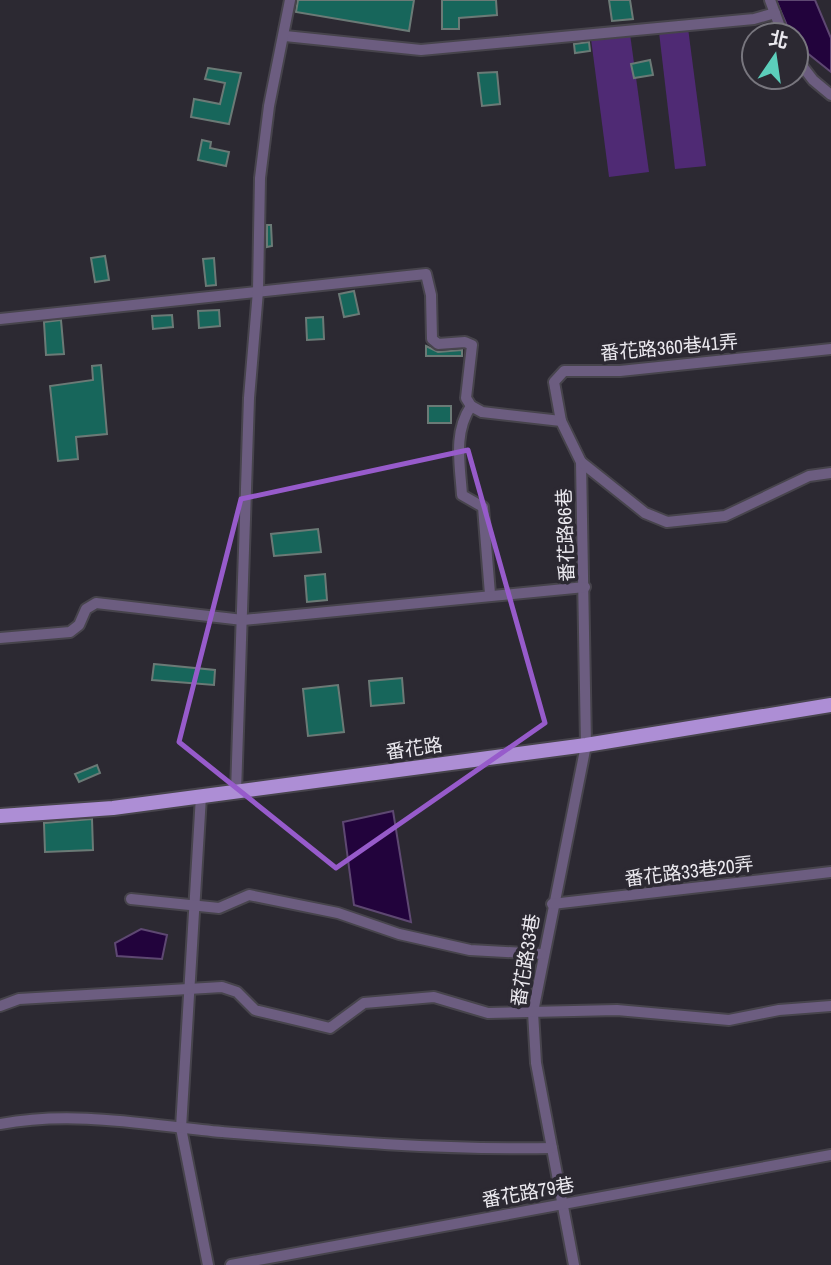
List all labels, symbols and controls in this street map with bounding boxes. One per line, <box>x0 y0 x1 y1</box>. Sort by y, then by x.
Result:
north arrow <box>740 21 810 91</box>
text: 北 <box>767 25 791 54</box>
street label: 番花路360巷41弄 <box>599 328 739 366</box>
street label: 番花路66巷 <box>550 488 580 582</box>
street label: 番花路 <box>384 731 444 765</box>
street label: 番花路33巷20弄 <box>623 850 755 892</box>
street label: 番花路33巷 <box>505 912 545 1008</box>
street label: 番花路79巷 <box>480 1171 576 1213</box>

